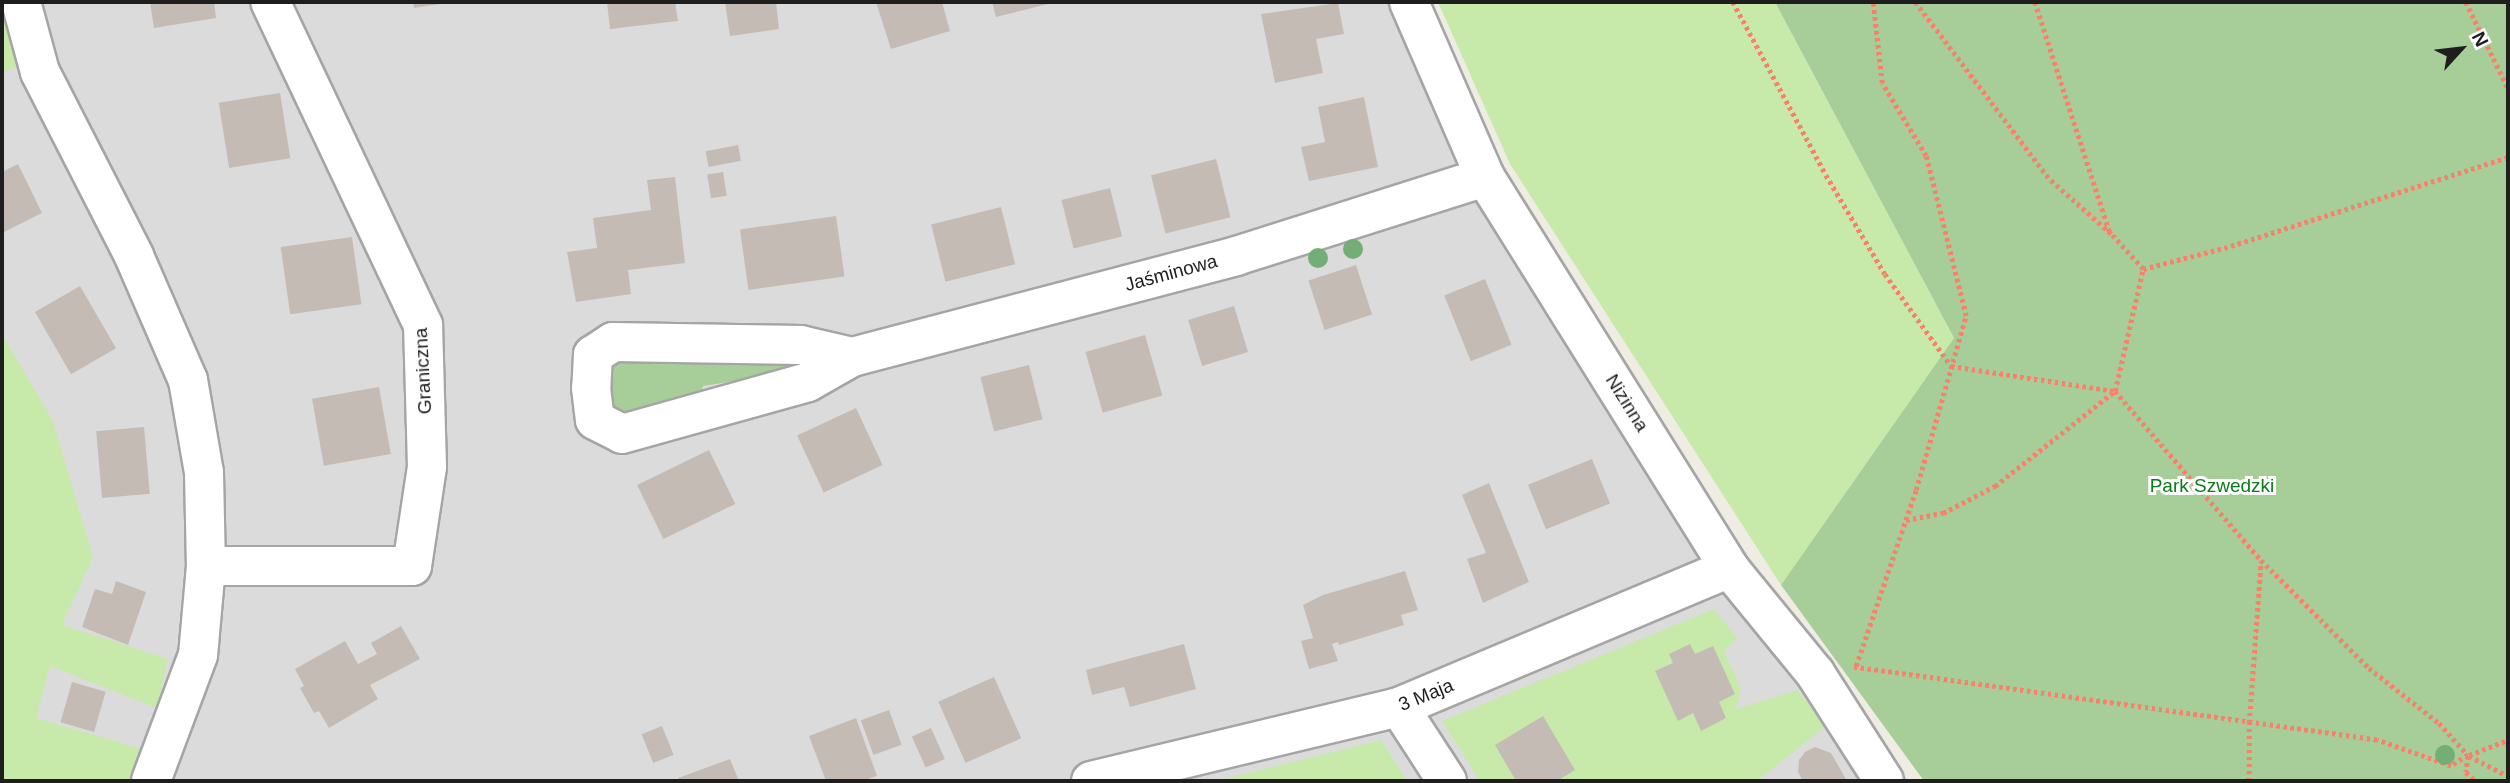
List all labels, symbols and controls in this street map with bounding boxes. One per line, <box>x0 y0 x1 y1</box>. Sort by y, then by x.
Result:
north arrow <box>2426 14 2496 84</box>
text: N <box>2468 28 2493 50</box>
street label: Jaśminowa <box>1122 250 1220 296</box>
street label: Graniczna <box>409 327 437 415</box>
street label: Nizinna <box>1601 370 1653 436</box>
park label: Park Szwedzki <box>2150 475 2274 497</box>
street label: 3 Maja <box>1395 674 1457 716</box>

